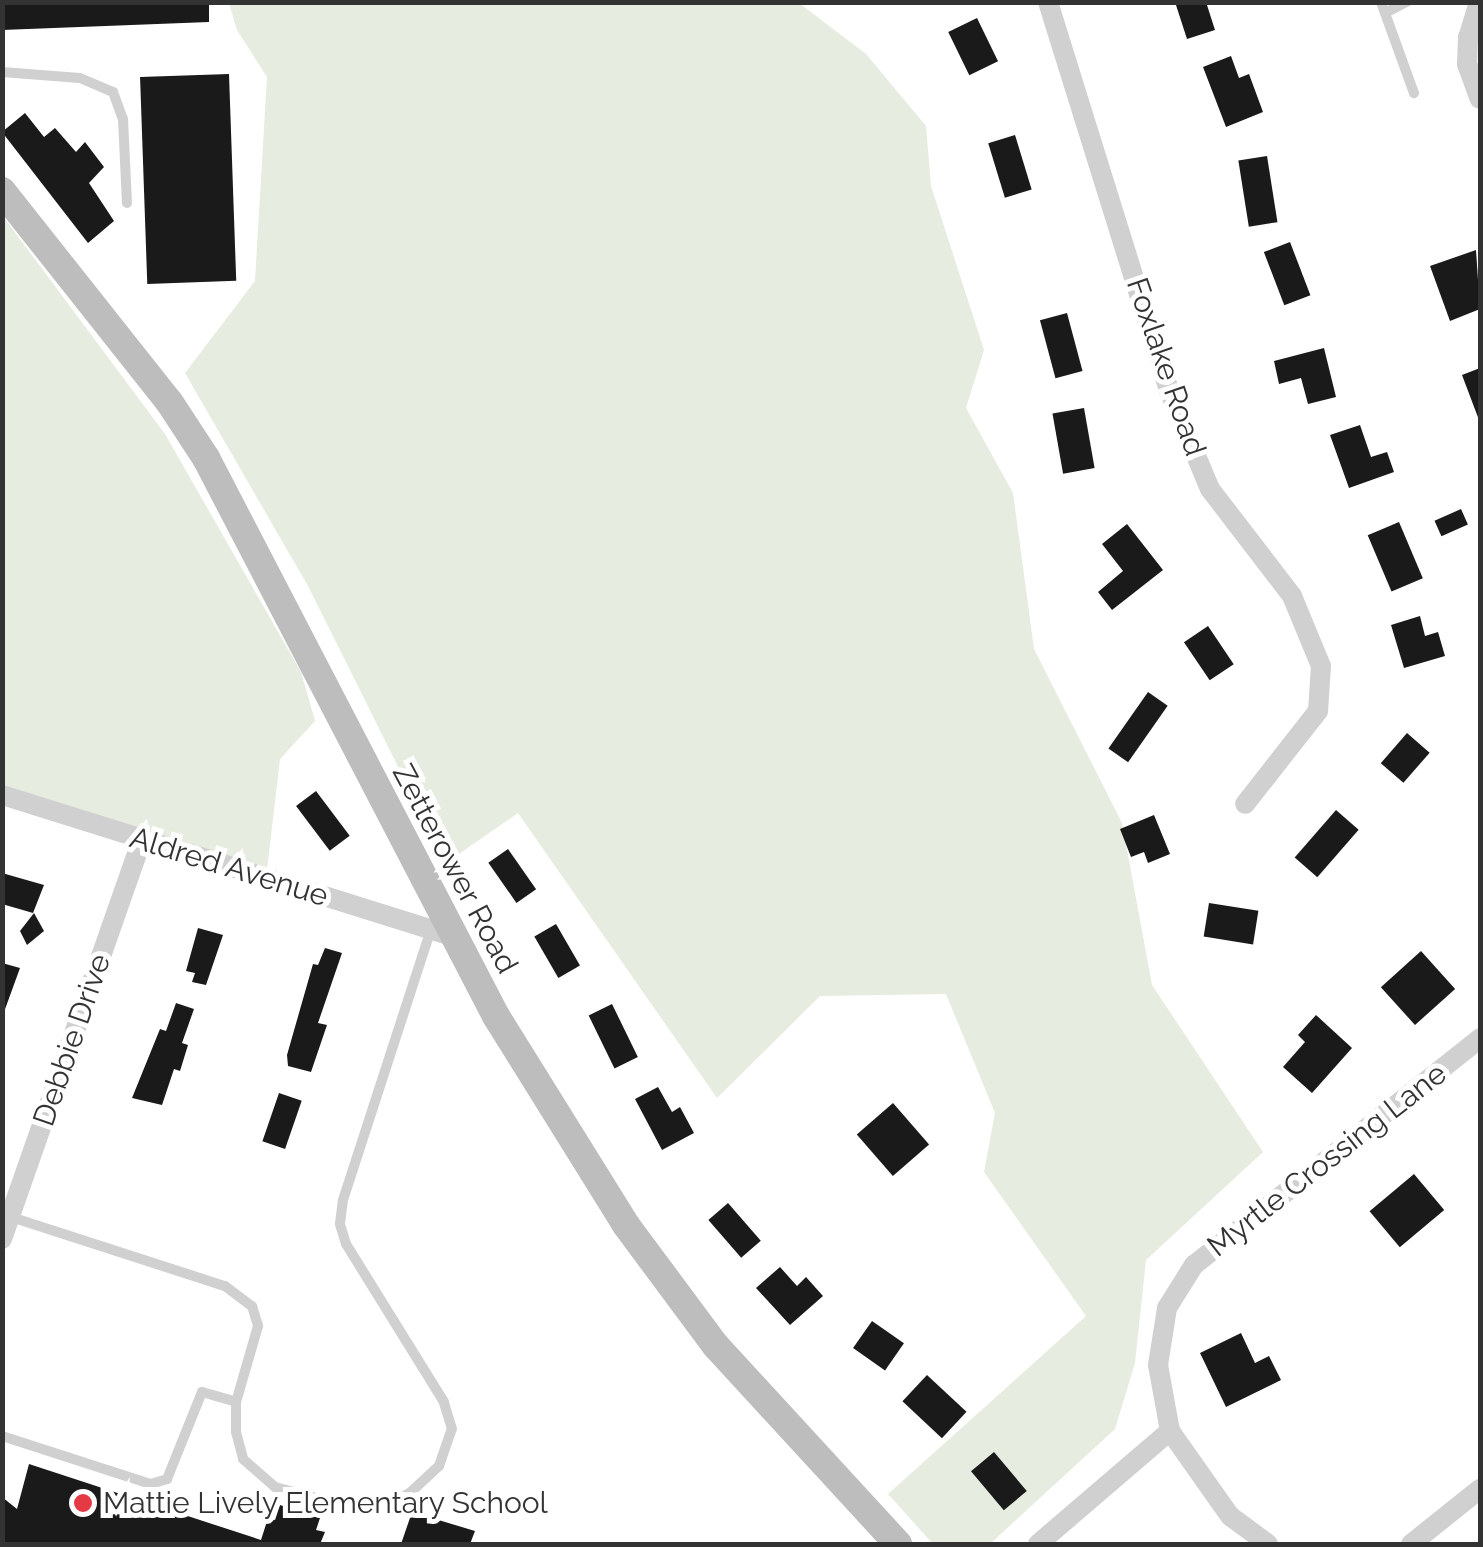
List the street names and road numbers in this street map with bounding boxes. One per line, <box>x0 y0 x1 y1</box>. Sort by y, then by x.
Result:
street label: Foxlake Road <box>1119 273 1213 461</box>
street label: Zetterower Road <box>385 758 525 980</box>
street label: Aldred Avenue <box>125 820 333 914</box>
street label: Debbie Drive <box>26 949 118 1131</box>
street label: Myrtle Crossing Lane <box>1200 1056 1454 1264</box>

